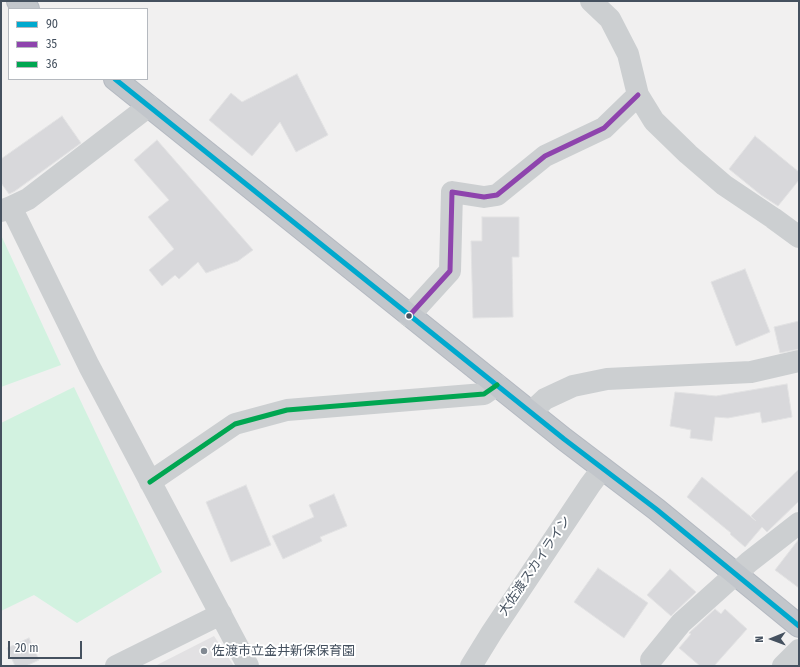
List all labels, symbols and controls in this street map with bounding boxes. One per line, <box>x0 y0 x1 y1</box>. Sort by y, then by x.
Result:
legend <box>8 8 148 80</box>
text: 90 <box>46 17 58 31</box>
text: 35 <box>46 37 57 51</box>
text: 36 <box>46 57 57 71</box>
unlabelled marker <box>404 311 414 321</box>
street label: 大佐渡スカイライン <box>496 513 574 619</box>
north arrow <box>752 619 792 659</box>
scale bar <box>10 633 84 659</box>
text: N <box>753 636 766 643</box>
text: 20 m <box>15 641 39 655</box>
place label: 佐渡市立金井新保保育園 <box>212 643 355 659</box>
marker: 佐渡市立金井新保保育園 <box>199 646 209 656</box>

